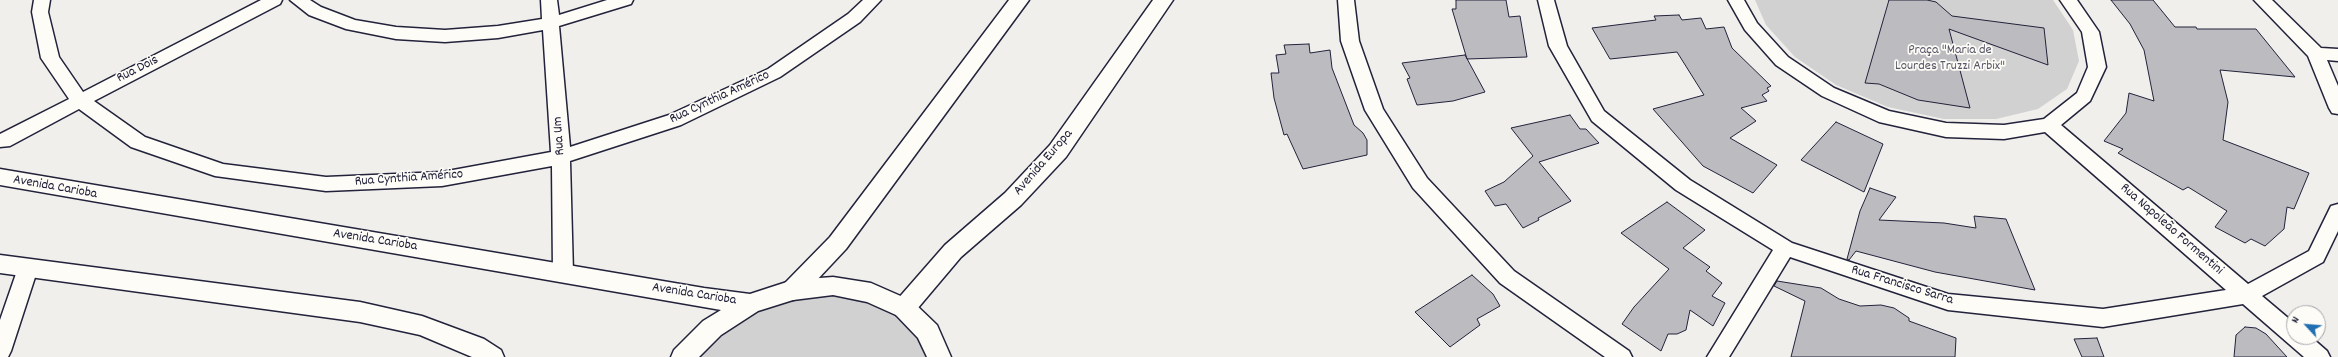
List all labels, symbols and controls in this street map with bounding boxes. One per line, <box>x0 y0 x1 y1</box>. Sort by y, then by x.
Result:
park label: Praça "Maria de Lourdes Truzzi Arbix" <box>1895 43 2005 76</box>
street label: Rua Dois <box>114 52 162 88</box>
street label: Rua Cynthia Américo <box>667 67 773 129</box>
street label: Rua Um <box>550 116 570 156</box>
street label: Avenida Europa <box>1011 127 1077 199</box>
street label: Rua Cynthia Américo <box>354 167 464 191</box>
street label: Avenida Carioba <box>12 172 98 204</box>
street label: Rua Napoleão Formentini <box>2116 181 2226 279</box>
street label: Avenida Carioba <box>332 226 418 256</box>
street label: Rua Francisco Sarra <box>1849 262 1955 310</box>
street label: Avenida Carioba <box>651 280 737 310</box>
north arrow <box>2286 305 2326 345</box>
text: N <box>2288 314 2304 326</box>

